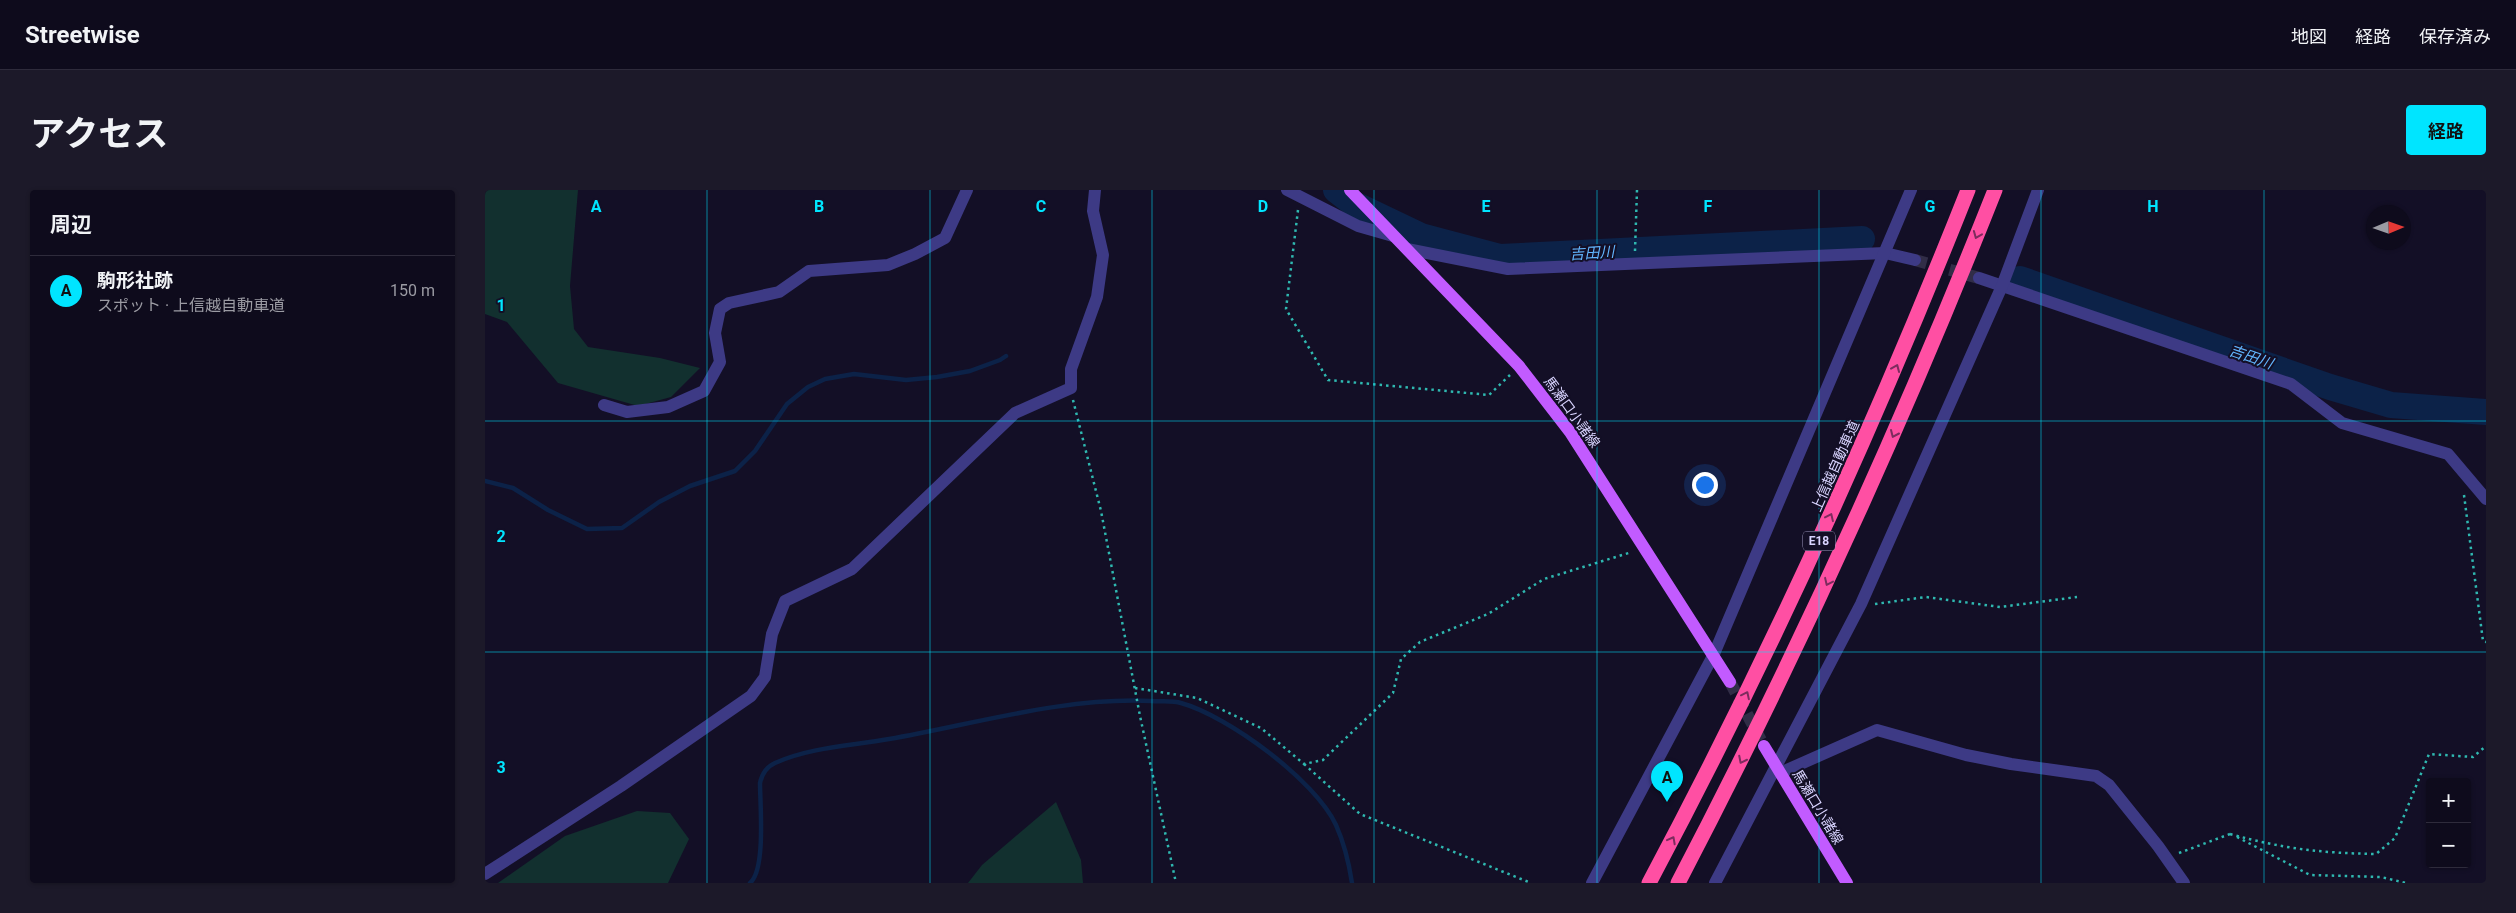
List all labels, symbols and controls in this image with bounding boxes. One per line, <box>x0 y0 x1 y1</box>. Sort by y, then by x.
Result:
text: Streetwise <box>25 21 140 49</box>
text: 地図 <box>2291 26 2327 47</box>
text: 経路 <box>2355 26 2391 47</box>
text: 保存済み <box>2419 26 2491 47</box>
button: 経路 <box>2406 105 2486 155</box>
text: アクセス <box>30 114 168 155</box>
text: A <box>591 197 602 216</box>
text: B <box>814 197 824 216</box>
text: C <box>1036 197 1046 216</box>
text: D <box>1258 197 1268 216</box>
text: E <box>1482 197 1491 216</box>
text: F <box>1704 197 1713 216</box>
text: G <box>1925 197 1936 216</box>
text: H <box>2147 197 2159 216</box>
north arrow <box>2366 205 2411 250</box>
text: 周辺 <box>50 213 92 237</box>
one-way arrow <box>1973 230 1984 239</box>
water label: 吉田川 <box>1569 243 1617 263</box>
text: 駒形社跡 <box>97 269 173 292</box>
text: A <box>61 281 71 300</box>
text: 150 m <box>390 281 435 300</box>
text: スポット · 上信越自動車道 <box>97 296 285 315</box>
text: 1 <box>496 296 506 315</box>
water label: 吉田川 <box>2227 341 2277 373</box>
one-way arrow <box>1889 364 1900 373</box>
street label: 馬瀬口小諸線 <box>1541 373 1603 451</box>
street label: 上信越自動車道 <box>1808 418 1862 514</box>
one-way arrow <box>1890 429 1901 438</box>
your location <box>1692 472 1718 498</box>
one-way arrow <box>1824 513 1835 522</box>
text: 2 <box>496 527 506 546</box>
road number: E18 <box>1803 532 1835 551</box>
one-way arrow <box>1824 577 1834 586</box>
one-way arrow <box>1740 692 1750 701</box>
one-way arrow <box>1738 755 1748 764</box>
text: 3 <box>496 758 506 777</box>
pin: A <box>1651 761 1683 802</box>
street label: 馬瀬口小諸線 <box>1790 767 1846 847</box>
map controls <box>2426 778 2471 868</box>
button: + <box>2426 778 2471 823</box>
button: − <box>2426 823 2471 868</box>
one-way arrow <box>1666 836 1676 845</box>

